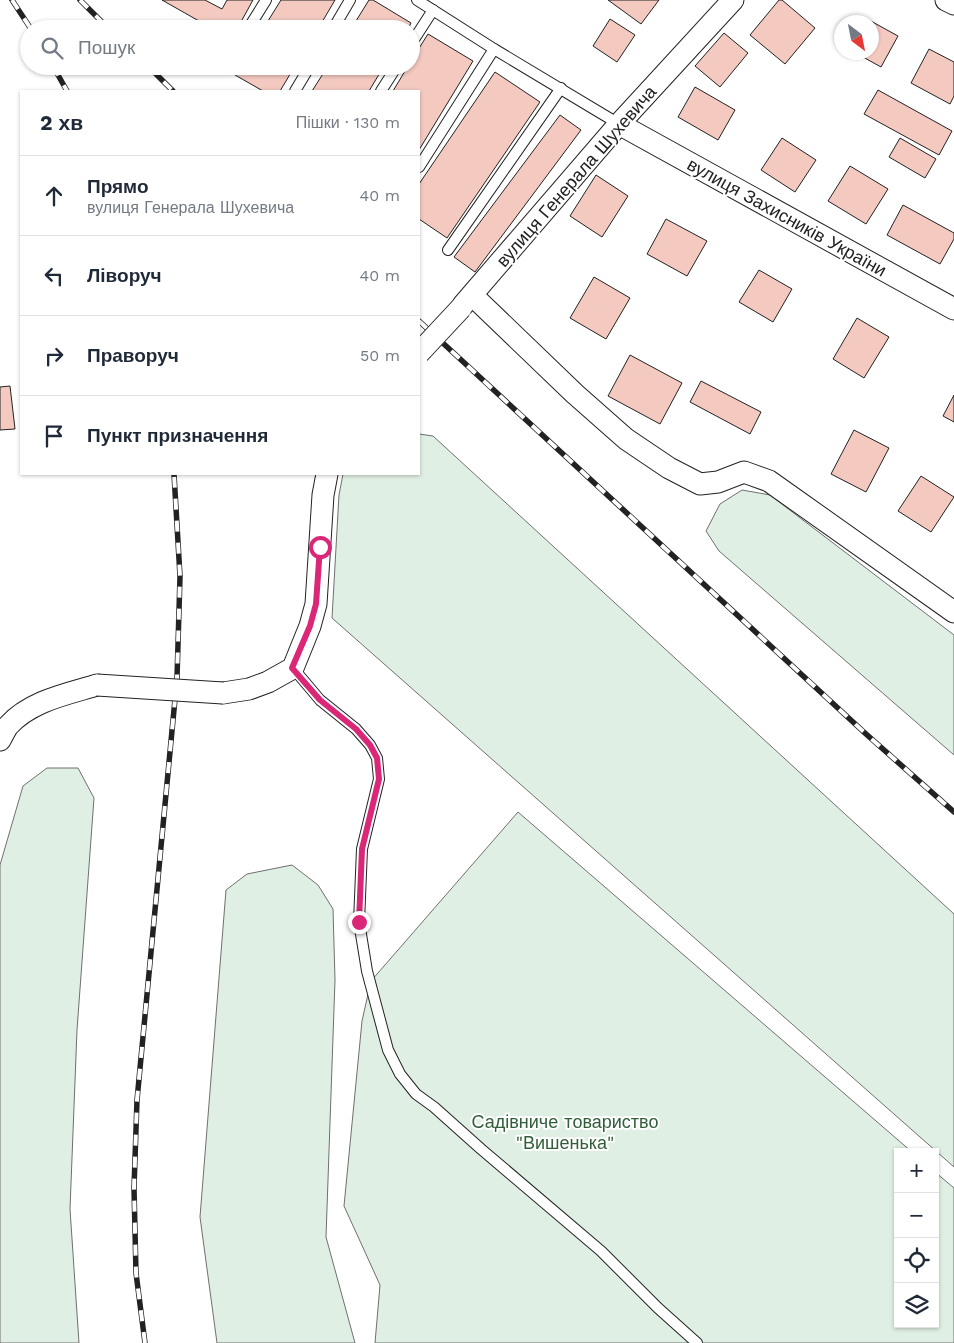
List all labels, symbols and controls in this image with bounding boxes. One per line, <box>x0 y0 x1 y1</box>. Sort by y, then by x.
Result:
north arrow <box>834 15 879 60</box>
search box <box>20 20 420 75</box>
icon: search <box>38 34 66 62</box>
text: Пошук <box>78 36 135 59</box>
street label: вулиця Генерала Шухевича <box>492 80 661 271</box>
text: 2 хв <box>40 110 83 135</box>
text: Пішки · 130 m <box>296 113 400 132</box>
street label: вулиця Захисників України <box>684 153 890 281</box>
text: Прямо <box>87 175 149 198</box>
icon: ahead <box>40 182 68 210</box>
text: 40 m <box>360 186 400 205</box>
text: вулиця Генерала Шухевича <box>87 198 294 217</box>
icon: left <box>40 262 68 290</box>
text: Ліворуч <box>87 264 162 287</box>
text: 40 m <box>360 266 400 285</box>
icon: right <box>40 342 68 370</box>
text: Праворуч <box>87 344 179 367</box>
text: 50 m <box>360 346 400 365</box>
icon: arrive <box>40 422 68 450</box>
text: Пункт призначення <box>87 424 268 447</box>
route start <box>309 536 332 559</box>
route end <box>348 911 371 934</box>
park label: Садівниче товариство "Вишенька" <box>472 1111 658 1153</box>
map controls <box>894 1148 939 1328</box>
button: + <box>894 1148 939 1193</box>
button: − <box>894 1193 939 1238</box>
button: locate <box>894 1238 939 1283</box>
button: layers <box>894 1283 939 1328</box>

